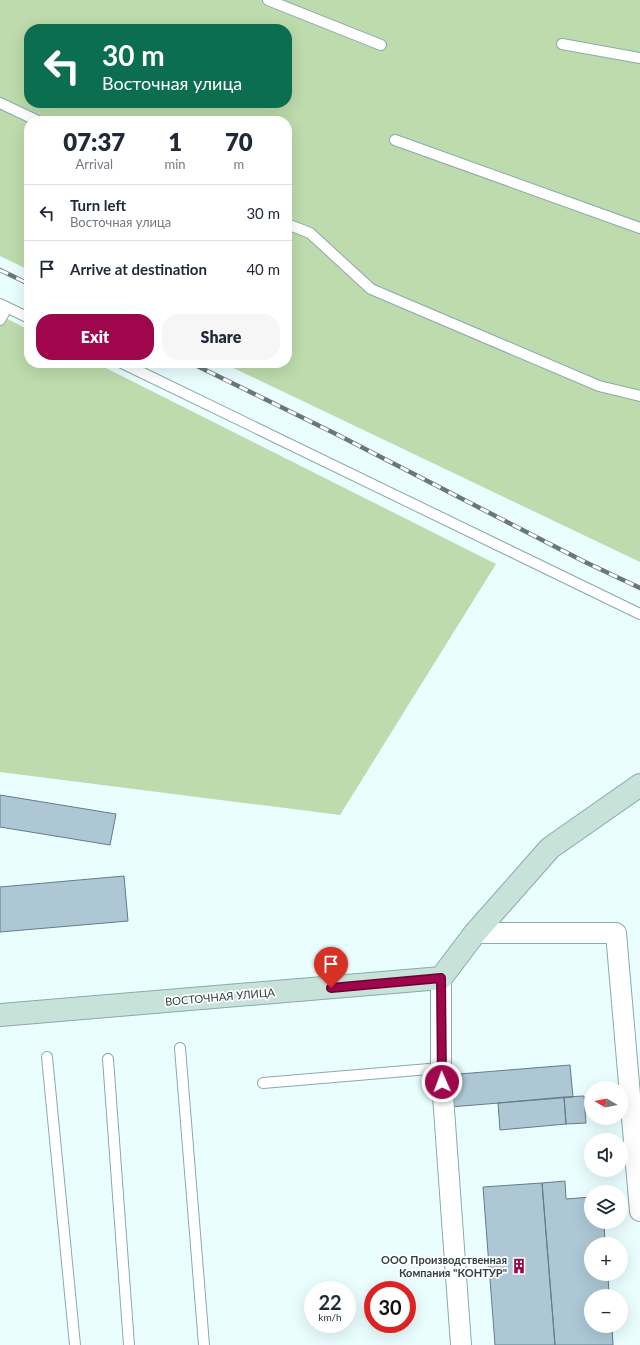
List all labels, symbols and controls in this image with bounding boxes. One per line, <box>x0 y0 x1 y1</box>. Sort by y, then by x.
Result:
text: 30 m <box>102 38 165 72</box>
icon: left <box>36 40 88 92</box>
text: Восточная улица <box>102 72 242 94</box>
text: 07:37 <box>63 127 125 156</box>
text: 1 <box>168 127 182 156</box>
text: 70 <box>225 127 253 156</box>
text: Arrival <box>76 156 113 172</box>
text: min <box>165 156 186 172</box>
text: m <box>233 156 244 172</box>
text: Turn left <box>70 196 126 214</box>
icon: left <box>36 202 58 224</box>
text: 30 m <box>246 204 280 222</box>
text: Восточная улица <box>70 214 171 230</box>
icon: arrive <box>36 258 58 280</box>
text: Arrive at destination <box>70 260 207 278</box>
text: 40 m <box>246 260 280 278</box>
button: Exit <box>36 314 154 360</box>
button: Share <box>162 314 280 360</box>
pin <box>314 947 348 988</box>
icon: arrive <box>320 953 342 975</box>
street label: ВОСТОЧНАЯ УЛИЦА <box>165 985 276 1008</box>
position arrow <box>421 1061 463 1103</box>
north arrow <box>584 1081 628 1125</box>
map controls <box>584 1081 628 1333</box>
button: sound <box>584 1133 628 1177</box>
button: layers <box>584 1185 628 1229</box>
button: + <box>584 1237 628 1281</box>
place label: ООО Производственная Компания "КОНТУР" <box>381 1253 507 1279</box>
building icon: ООО Производственная Компания "КОНТУР" <box>510 1257 528 1275</box>
speed limit sign: 30 <box>364 1281 416 1333</box>
button: − <box>584 1289 628 1333</box>
text: 22 <box>318 1290 342 1314</box>
text: km/h <box>318 1311 342 1323</box>

